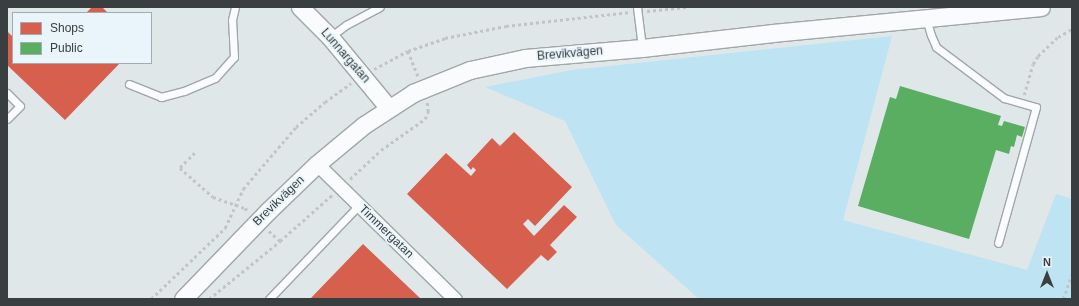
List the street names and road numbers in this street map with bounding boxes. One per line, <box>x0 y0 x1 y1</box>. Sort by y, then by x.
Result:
street label: Lunnargatan <box>317 26 373 86</box>
street label: Brevikvägen <box>536 44 604 64</box>
street label: Brevikvägen <box>250 173 308 229</box>
street label: Timmergatan <box>356 202 416 262</box>

